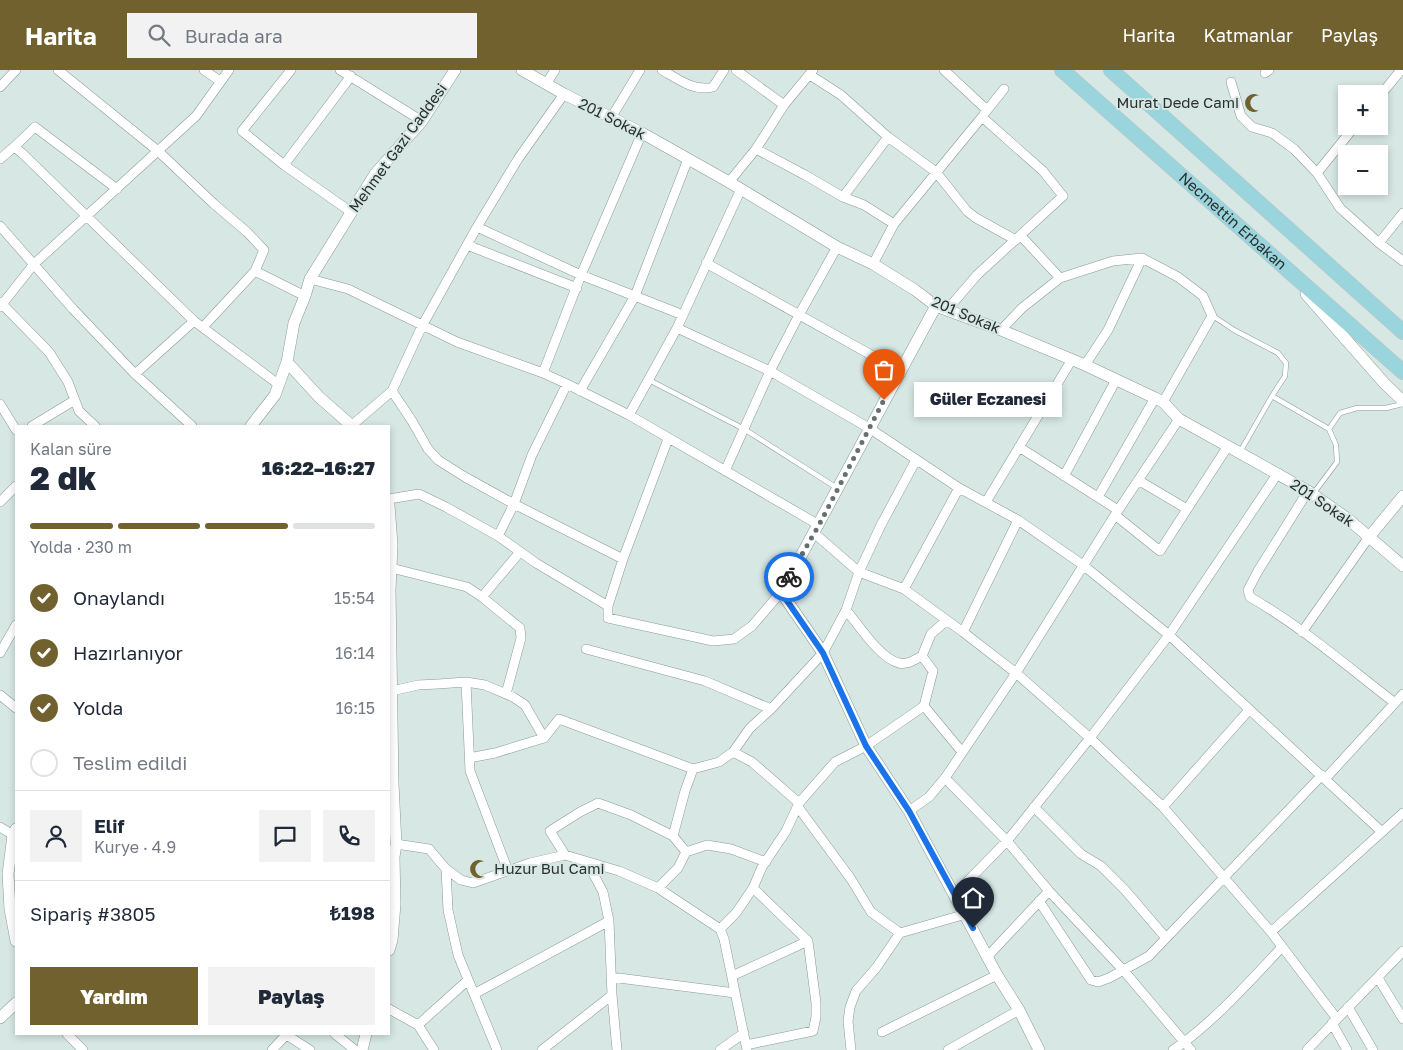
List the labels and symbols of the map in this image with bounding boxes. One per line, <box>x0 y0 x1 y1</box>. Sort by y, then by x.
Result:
street label: Mehmet Gazi Caddesi <box>344 79 450 215</box>
mosque icon: Murat Dede Cami <box>1243 92 1265 114</box>
place label: Murat Dede Cami <box>1116 93 1239 111</box>
street label: 201 Sokak <box>576 94 649 143</box>
street label: Necmettin Erbakan <box>1176 168 1291 273</box>
street label: 201 Sokak <box>929 292 1004 337</box>
pin <box>863 349 905 400</box>
callout: Güler Eczanesi <box>914 382 1062 418</box>
street label: 201 Sokak <box>1287 474 1358 530</box>
courier <box>764 552 814 602</box>
mosque icon: Huzur Bul Cami <box>468 858 490 880</box>
place label: Huzur Bul Cami <box>494 859 604 877</box>
pin <box>952 877 994 928</box>

